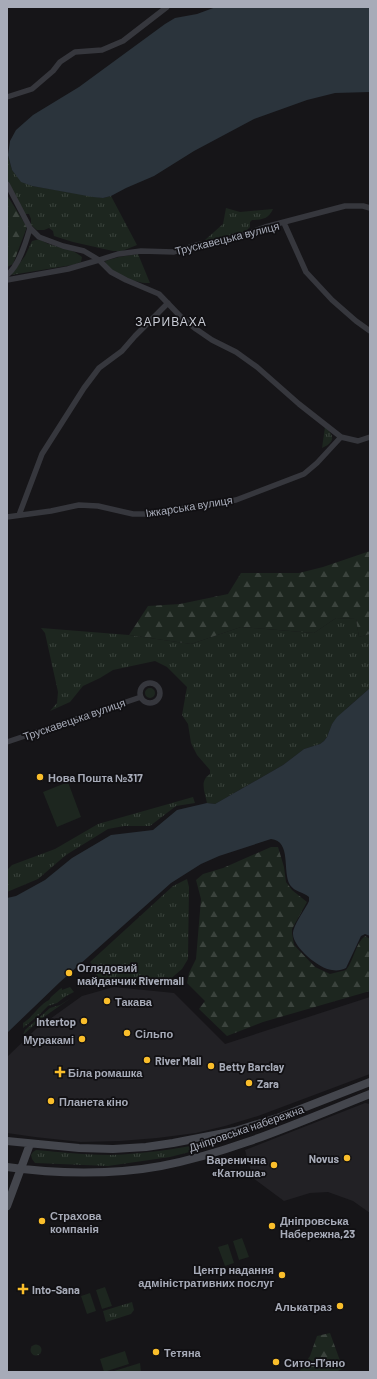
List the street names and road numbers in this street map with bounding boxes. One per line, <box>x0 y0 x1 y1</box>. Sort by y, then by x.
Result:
street label: Трускавецька вулиця <box>173 219 281 257</box>
street label: Іжкарська вулиця <box>145 493 234 519</box>
street label: Трускавецька вулиця <box>21 695 127 743</box>
street label: Дніпровська набережна <box>187 1102 306 1154</box>

